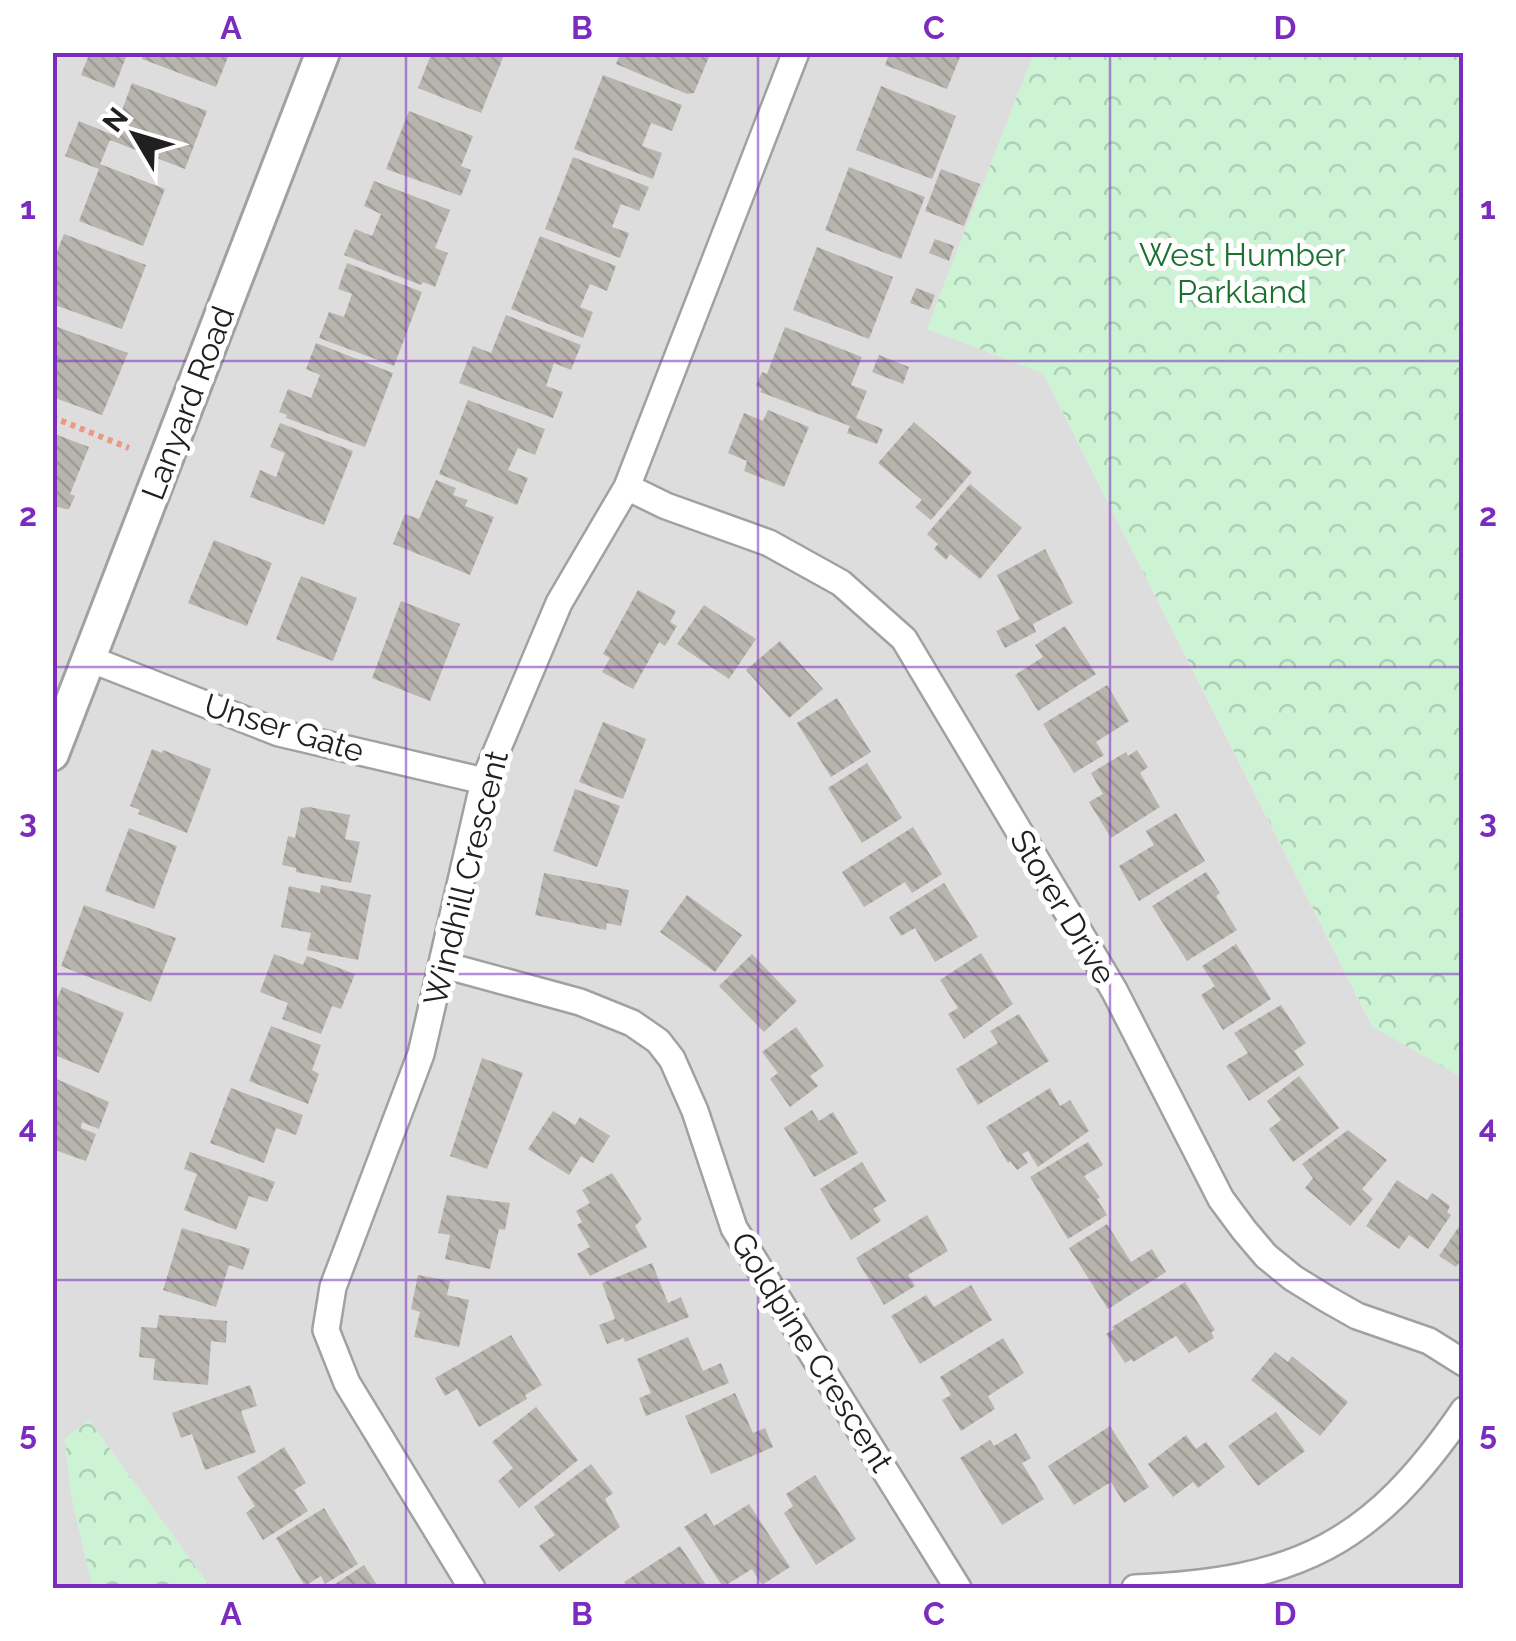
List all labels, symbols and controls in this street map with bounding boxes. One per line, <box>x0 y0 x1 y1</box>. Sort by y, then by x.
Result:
text: A <box>220 9 242 46</box>
text: B <box>571 9 593 46</box>
text: C <box>923 9 945 46</box>
text: D <box>1274 9 1296 46</box>
north arrow <box>85 85 185 185</box>
text: N <box>96 101 135 138</box>
text: 1 <box>20 189 36 226</box>
text: 1 <box>1480 189 1496 226</box>
park label: West Humber Parkland <box>1139 236 1345 310</box>
street label: Lanyard Road <box>134 301 241 505</box>
text: 2 <box>19 496 37 533</box>
text: 2 <box>1479 496 1497 533</box>
street label: Unser Gate <box>200 686 368 769</box>
street label: Windhill Crescent <box>416 746 515 1009</box>
text: 3 <box>19 802 37 839</box>
text: 3 <box>1479 802 1497 839</box>
street label: Storer Drive <box>1003 823 1124 990</box>
text: 4 <box>19 1108 37 1145</box>
text: 4 <box>1479 1108 1497 1145</box>
street label: Goldpine Crescent <box>724 1225 901 1478</box>
text: 5 <box>19 1414 37 1451</box>
text: 5 <box>1479 1414 1497 1451</box>
text: A <box>220 1595 242 1632</box>
text: B <box>571 1595 593 1632</box>
text: C <box>923 1595 945 1632</box>
text: D <box>1274 1595 1296 1632</box>

